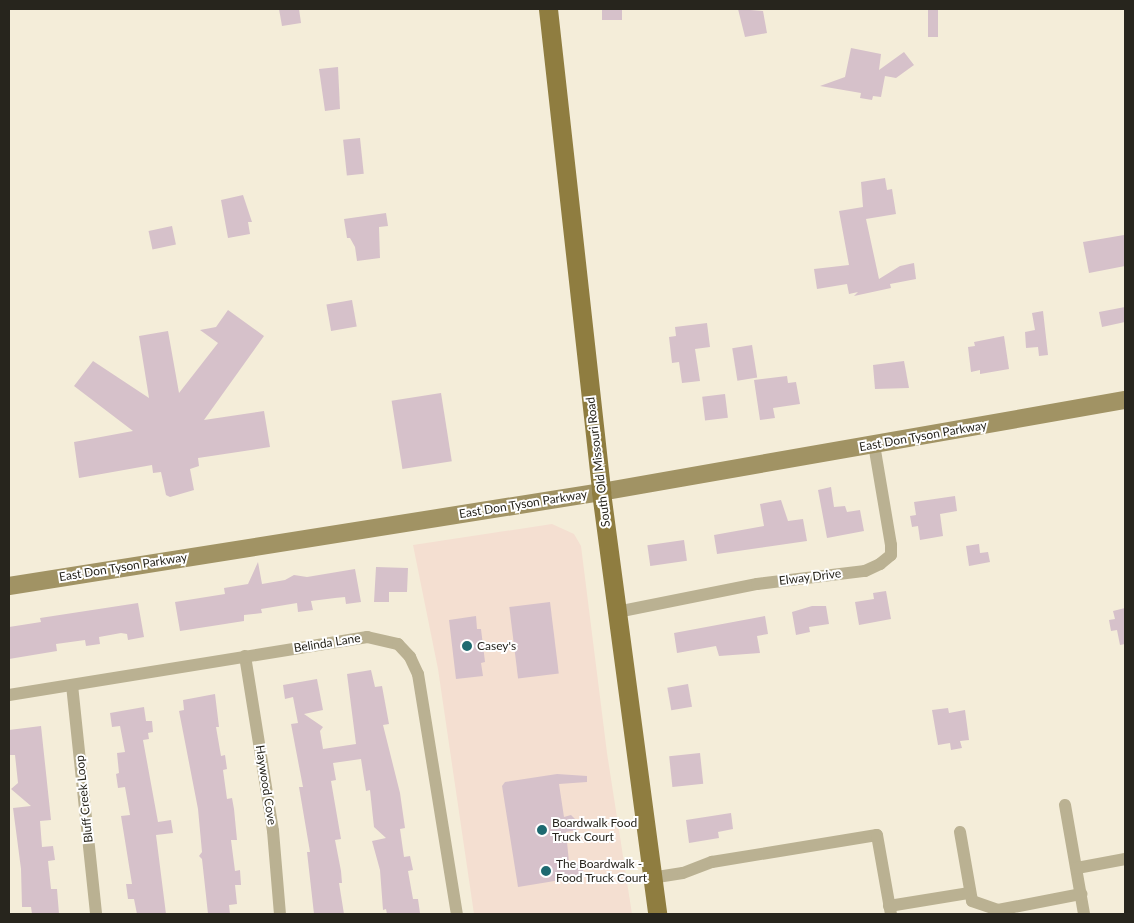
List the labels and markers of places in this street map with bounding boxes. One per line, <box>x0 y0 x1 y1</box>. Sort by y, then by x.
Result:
place label: Casey's <box>477 639 516 653</box>
marker: Casey's <box>461 640 473 652</box>
place label: Boardwalk Food Truck Court <box>552 816 637 844</box>
marker: Boardwalk Food Truck Court <box>536 824 548 836</box>
place label: The Boardwalk - Food Truck Court <box>556 857 647 885</box>
marker: The Boardwalk - Food Truck Court <box>540 865 552 877</box>

